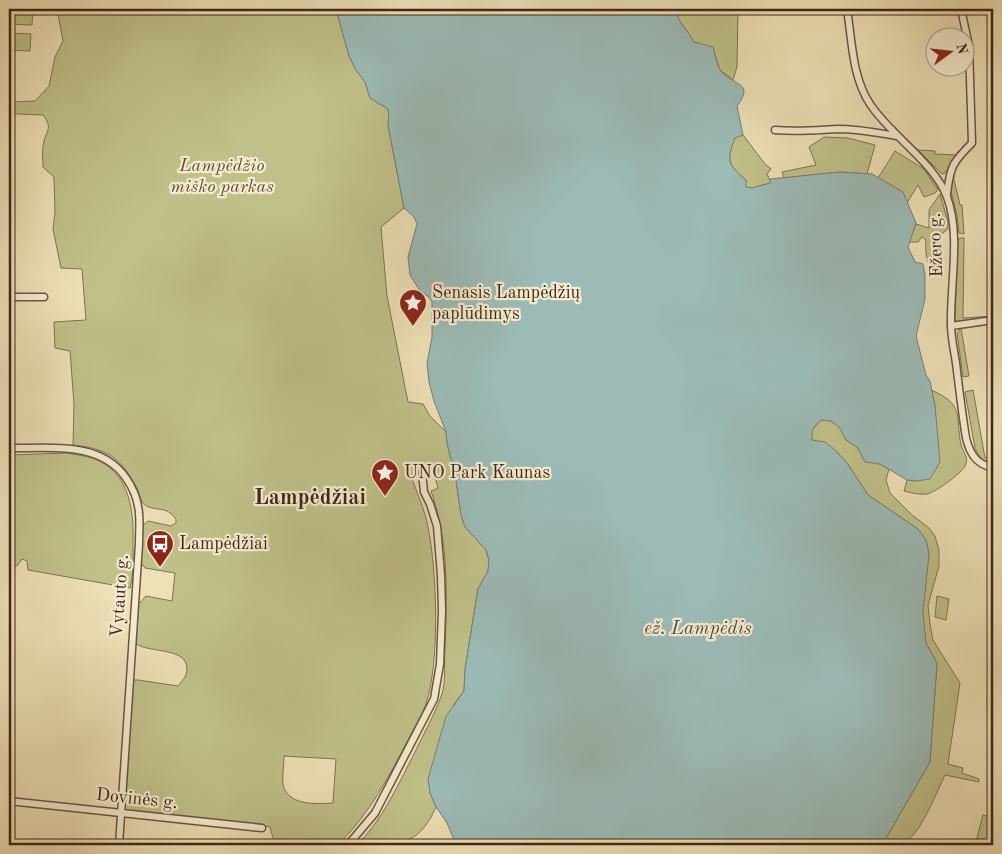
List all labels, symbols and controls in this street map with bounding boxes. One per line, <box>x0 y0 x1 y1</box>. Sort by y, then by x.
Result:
north arrow <box>924 28 974 78</box>
text: N <box>953 42 970 56</box>
park label: Lampėdžio miško parkas <box>170 157 274 196</box>
street label: Ežero g. <box>926 212 946 278</box>
place label: Senasis Lampėdžių paplūdimys <box>432 284 581 323</box>
place icon: Senasis Lampėdžių paplūdimys <box>398 288 428 327</box>
place icon: UNO Park Kaunas <box>370 458 400 497</box>
place label: UNO Park Kaunas <box>404 464 550 482</box>
district label: Lampėdžiai <box>254 487 366 509</box>
bus stop icon: Lampėdžiai <box>145 529 175 568</box>
place label: Lampėdžiai <box>179 535 268 553</box>
street label: Vytauto g. <box>108 554 132 638</box>
water label: ež. Lampėdis <box>644 620 752 639</box>
street label: Dovinės g. <box>95 786 179 812</box>

